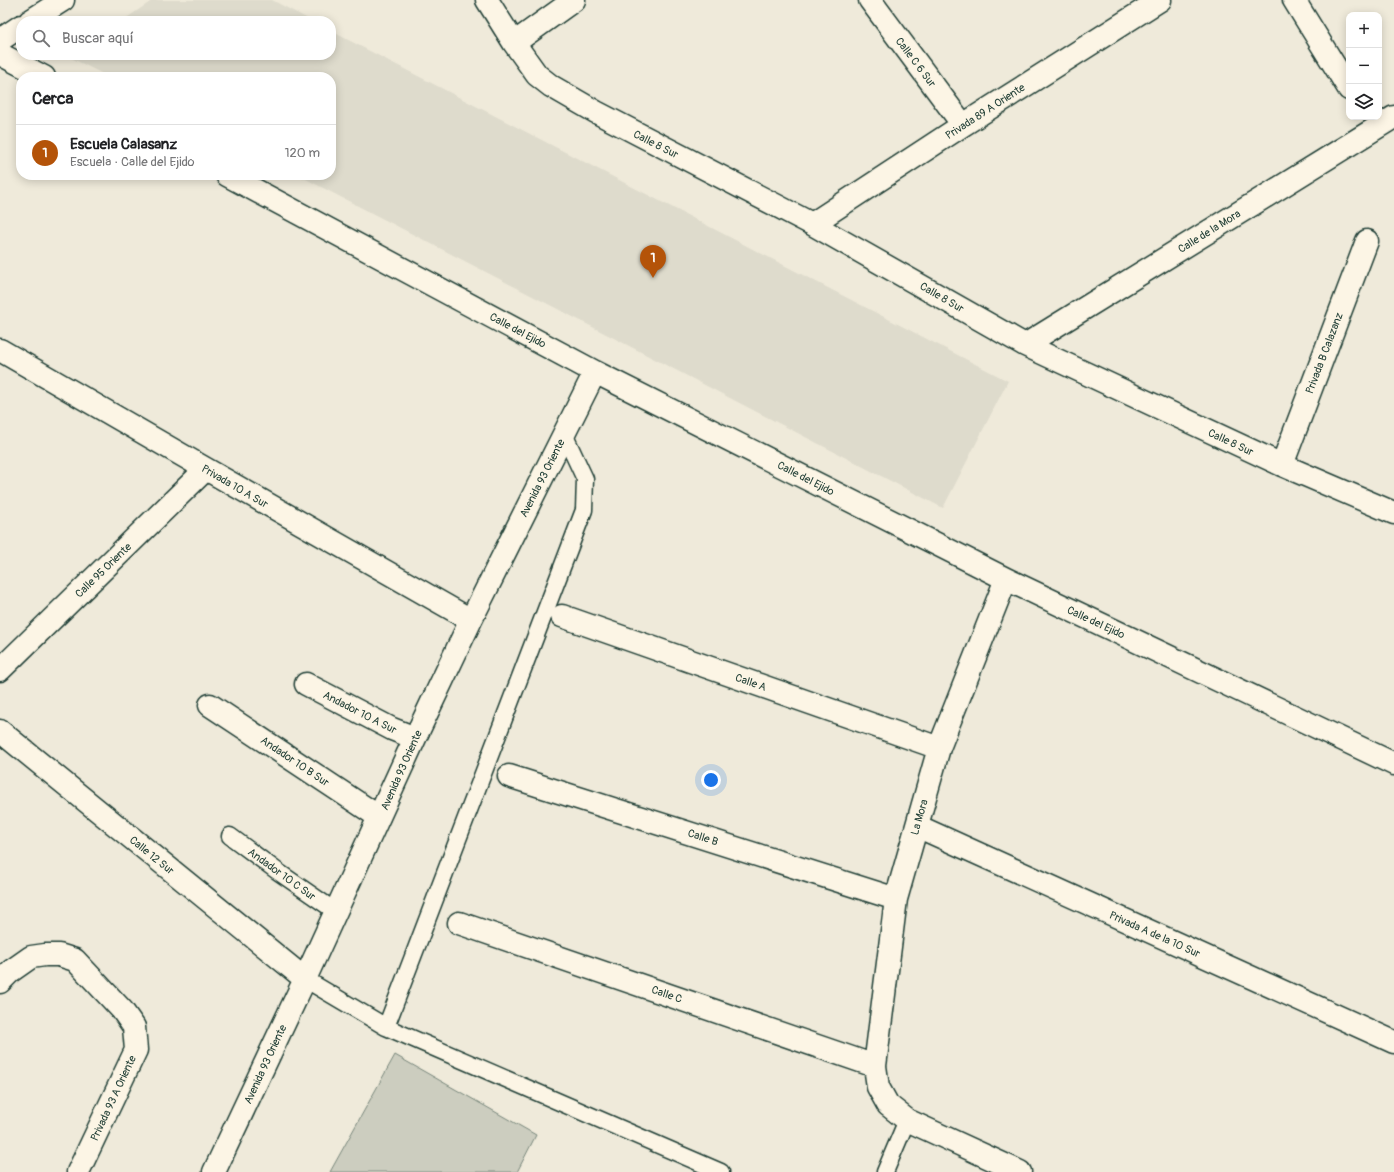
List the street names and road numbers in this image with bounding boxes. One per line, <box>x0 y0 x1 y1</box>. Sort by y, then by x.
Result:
street label: Calle C 6 Sur <box>893 35 939 90</box>
street label: Privada 89 A Oriente <box>943 81 1028 142</box>
street label: Calle 8 Sur <box>631 128 681 161</box>
street label: Calle de la Mora <box>1176 207 1243 256</box>
street label: Calle 8 Sur <box>917 280 966 315</box>
street label: Calle del Ejido <box>487 310 548 351</box>
street label: Privada B Calazanz <box>1303 311 1346 396</box>
street label: Calle 8 Sur <box>1206 426 1256 459</box>
street label: Avenida 93 Oriente <box>517 436 568 519</box>
street label: Calle del Ejido <box>775 459 836 498</box>
street label: Privada 10 A Sur <box>199 462 270 511</box>
street label: Calle 95 Oriente <box>73 540 135 600</box>
street label: Calle del Ejido <box>1065 603 1127 642</box>
street label: Calle A <box>734 671 768 694</box>
street label: Andador 10 A Sur <box>321 688 399 737</box>
street label: Avenida 93 Oriente <box>378 728 425 812</box>
street label: Andador 10 B Sur <box>258 734 332 789</box>
street label: La Mora <box>908 798 931 837</box>
street label: Calle B <box>686 826 720 848</box>
street label: Calle 12 Sur <box>127 833 177 877</box>
street label: Andador 10 C Sur <box>245 845 318 903</box>
street label: Privada A de la 10 Sur <box>1107 909 1202 960</box>
street label: Calle C <box>650 983 684 1006</box>
street label: Avenida 93 Oriente <box>241 1022 290 1106</box>
street label: Privada 93 A Oriente <box>88 1053 139 1143</box>

